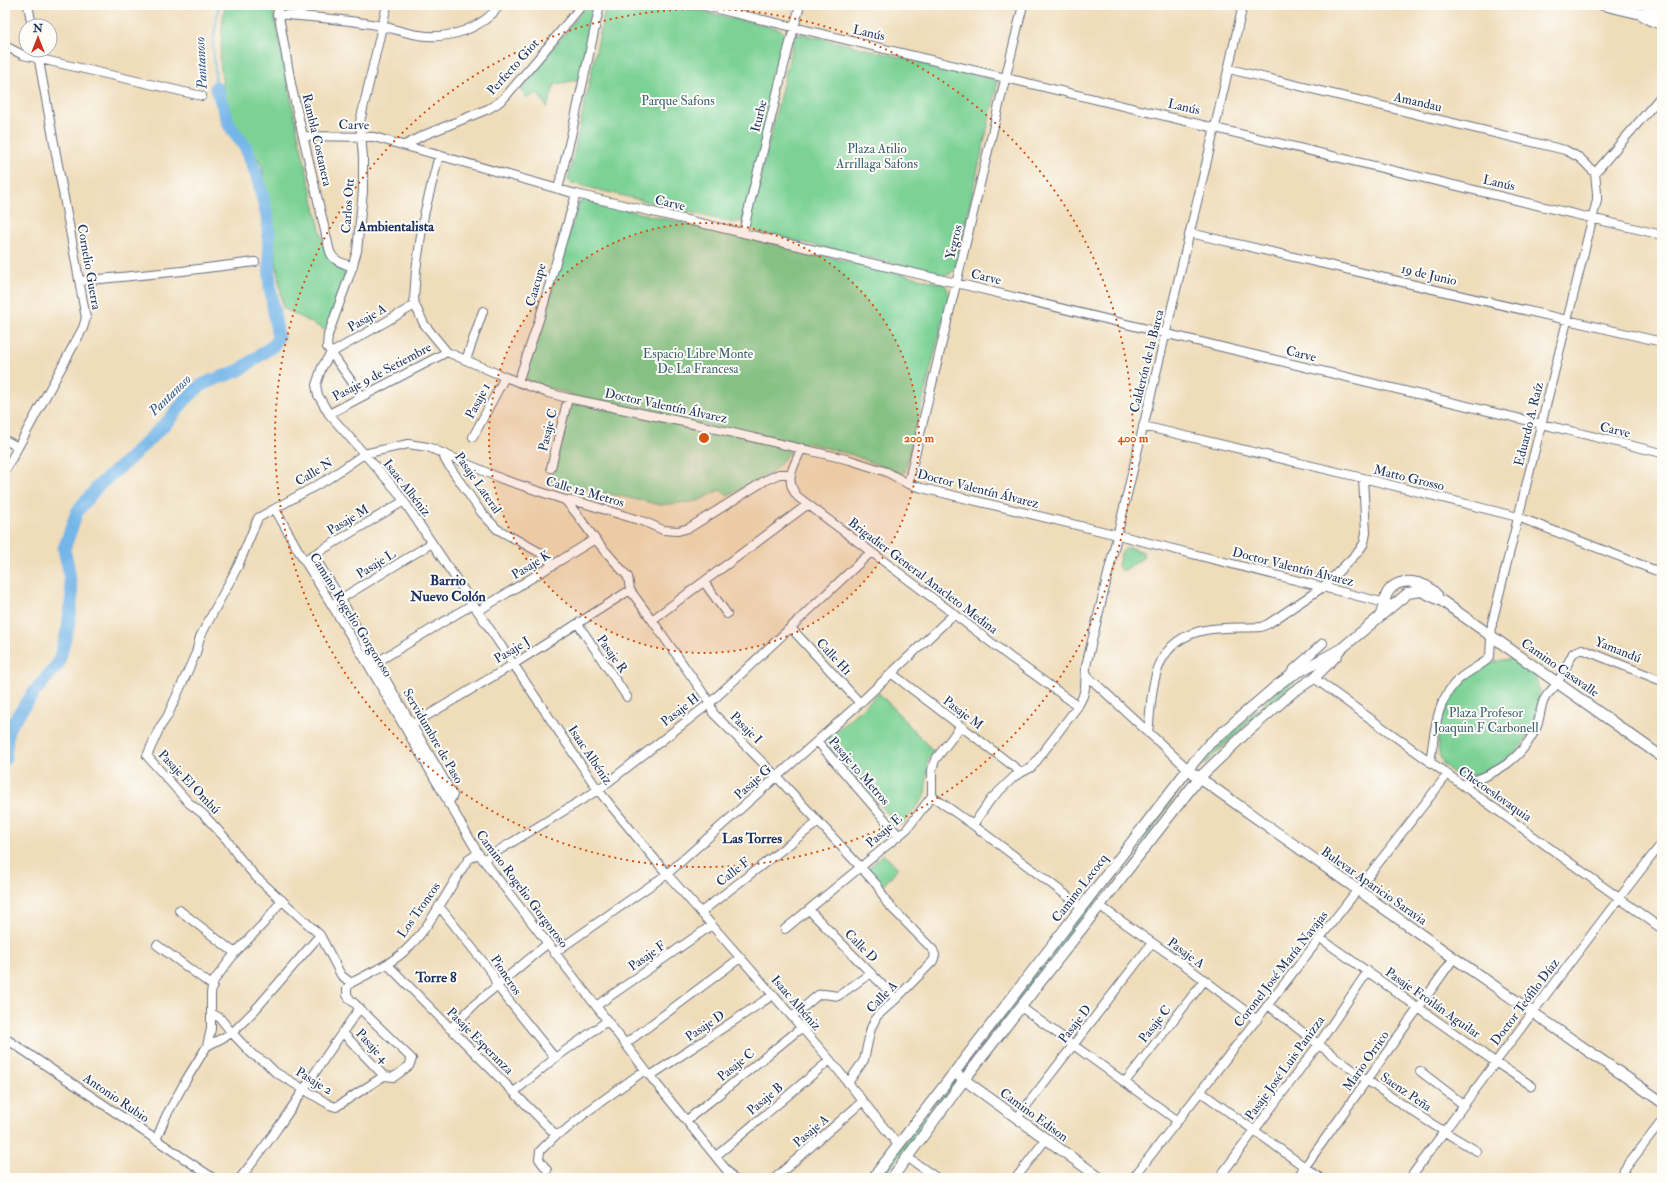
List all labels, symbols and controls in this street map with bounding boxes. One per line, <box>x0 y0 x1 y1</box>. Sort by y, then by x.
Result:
north arrow <box>18 18 58 58</box>
text: N <box>32 22 44 35</box>
street label: Lanús <box>851 22 887 45</box>
water label: Pantanoso <box>191 36 211 91</box>
street label: Perfecto Giot <box>484 36 542 98</box>
street label: Amandau <box>1391 88 1444 115</box>
street label: Rambla Costanera <box>299 92 336 188</box>
park label: Parque Safons <box>641 93 715 109</box>
street label: Lanús <box>1166 96 1202 119</box>
street label: Iturbe <box>747 98 771 134</box>
street label: Carve <box>339 117 370 133</box>
park label: Plaza Atilio Arrillaga Safons <box>835 141 919 172</box>
street label: Lanús <box>1481 172 1517 195</box>
street label: Carlos Ott <box>338 178 358 234</box>
street label: Carve <box>653 192 687 214</box>
district label: Ambientalista <box>357 218 435 235</box>
street label: Cornelio Guerra <box>74 223 105 312</box>
street label: Yegros <box>942 223 966 261</box>
street label: Caacupe <box>522 261 551 309</box>
street label: 19 de Junio <box>1400 261 1458 289</box>
street label: Carve <box>969 266 1003 288</box>
street label: Pasaje A <box>345 300 390 335</box>
street label: Calderón de la Barca <box>1126 307 1168 414</box>
street label: Pasaje 9 de Setiembre <box>330 339 435 405</box>
street label: Carve <box>1284 343 1318 366</box>
park label: Espacio Libre Monte De La Francesa <box>643 346 754 377</box>
water label: Pantanoso <box>145 371 195 420</box>
street label: Pasaje 1 <box>462 380 494 422</box>
street label: Eduardo A. Raíz <box>1511 380 1547 468</box>
street label: Doctor Valentín Álvarez <box>603 384 730 427</box>
street label: Pasaje C <box>535 407 561 453</box>
street label: Carve <box>1598 419 1632 441</box>
centre of rings <box>697 431 711 445</box>
text: 200 m <box>904 431 935 446</box>
text: 400 m <box>1117 431 1149 446</box>
street label: Pasaje Lateral <box>451 449 505 517</box>
street label: Calle N <box>292 454 336 489</box>
street label: Isaac Albéniz <box>380 456 435 520</box>
street label: Matto Grosso <box>1372 461 1446 495</box>
street label: Doctor Valentín Álvarez <box>915 465 1041 512</box>
street label: Calle 12 Metros <box>544 473 627 511</box>
street label: Pasaje M <box>324 501 372 539</box>
street label: Brigadier General Anacleto Medina <box>845 514 1001 638</box>
street label: Doctor Valentín Álvarez <box>1230 543 1356 590</box>
street label: Pasaje L <box>354 546 399 582</box>
street label: Pasaje K <box>509 547 554 583</box>
street label: Camino Rogelio Gorgoroso <box>306 550 396 680</box>
district label: Barrio Nuevo Colón <box>409 572 486 605</box>
street label: Pasaje R <box>593 632 631 677</box>
street label: Pasaje J <box>491 633 533 667</box>
street label: Yamandú <box>1593 634 1644 667</box>
street label: Calle H1 <box>813 635 855 679</box>
street label: Camino Casavalle <box>1518 635 1602 701</box>
street label: Servidumbre de Paso <box>399 686 467 786</box>
street label: Pasaje H <box>658 690 703 730</box>
street label: Pasaje M <box>940 693 987 734</box>
park label: Plaza Profesor Joaquin F Carbonell <box>1432 705 1539 736</box>
street label: Pasaje I <box>727 709 765 747</box>
street label: Isaac Albéniz <box>564 722 616 788</box>
street label: Pasaje 10 Metros <box>825 734 893 809</box>
street label: Pasaje El Ombú <box>155 747 224 818</box>
street label: Pasaje G <box>731 761 775 803</box>
street label: Checoeslovaquia <box>1455 763 1535 826</box>
street label: Pasaje E <box>863 811 905 851</box>
street label: Camino Rogelio Gorgoroso <box>472 827 572 951</box>
district label: Las Torres <box>722 830 782 847</box>
street label: Bulevar Aparicio Saravia <box>1317 843 1431 930</box>
street label: Camino Lecocq <box>1048 850 1112 925</box>
street label: Calle F <box>713 854 753 890</box>
street label: Los Troncos <box>394 878 444 941</box>
street label: Coronel José María Navajas <box>1231 907 1332 1030</box>
street label: Calle D <box>841 926 881 966</box>
street label: Pasaje A <box>1164 934 1208 972</box>
street label: Pasaje F <box>625 937 669 975</box>
street label: Pioneros <box>487 952 525 999</box>
street label: Doctor Teófilo Díaz <box>1487 955 1563 1049</box>
street label: Pasaje Froilán Aguilar <box>1382 964 1484 1042</box>
district label: Torre 8 <box>414 969 457 986</box>
street label: Isaac Albéniz <box>768 972 825 1035</box>
street label: Calle A <box>863 977 901 1016</box>
street label: Pasaje D <box>1055 1002 1095 1046</box>
street label: Pasaje C <box>1135 1002 1175 1046</box>
street label: Pasaje Esperanza <box>443 1004 517 1079</box>
street label: Pasaje D <box>682 1007 728 1045</box>
street label: Pasaje José Luis Panizza <box>1242 1012 1329 1123</box>
street label: Pasaje 4 <box>352 1026 392 1067</box>
street label: Mario Orrico <box>1339 1028 1393 1094</box>
street label: Pasaje C <box>714 1045 758 1085</box>
street label: Pasaje 2 <box>293 1064 336 1098</box>
street label: Antonio Rubio <box>79 1069 152 1126</box>
street label: Saenz Peña <box>1377 1069 1435 1115</box>
street label: Pasaje B <box>744 1079 786 1119</box>
street label: Camino Edison <box>997 1085 1072 1145</box>
street label: Pasaje A <box>790 1111 833 1151</box>

